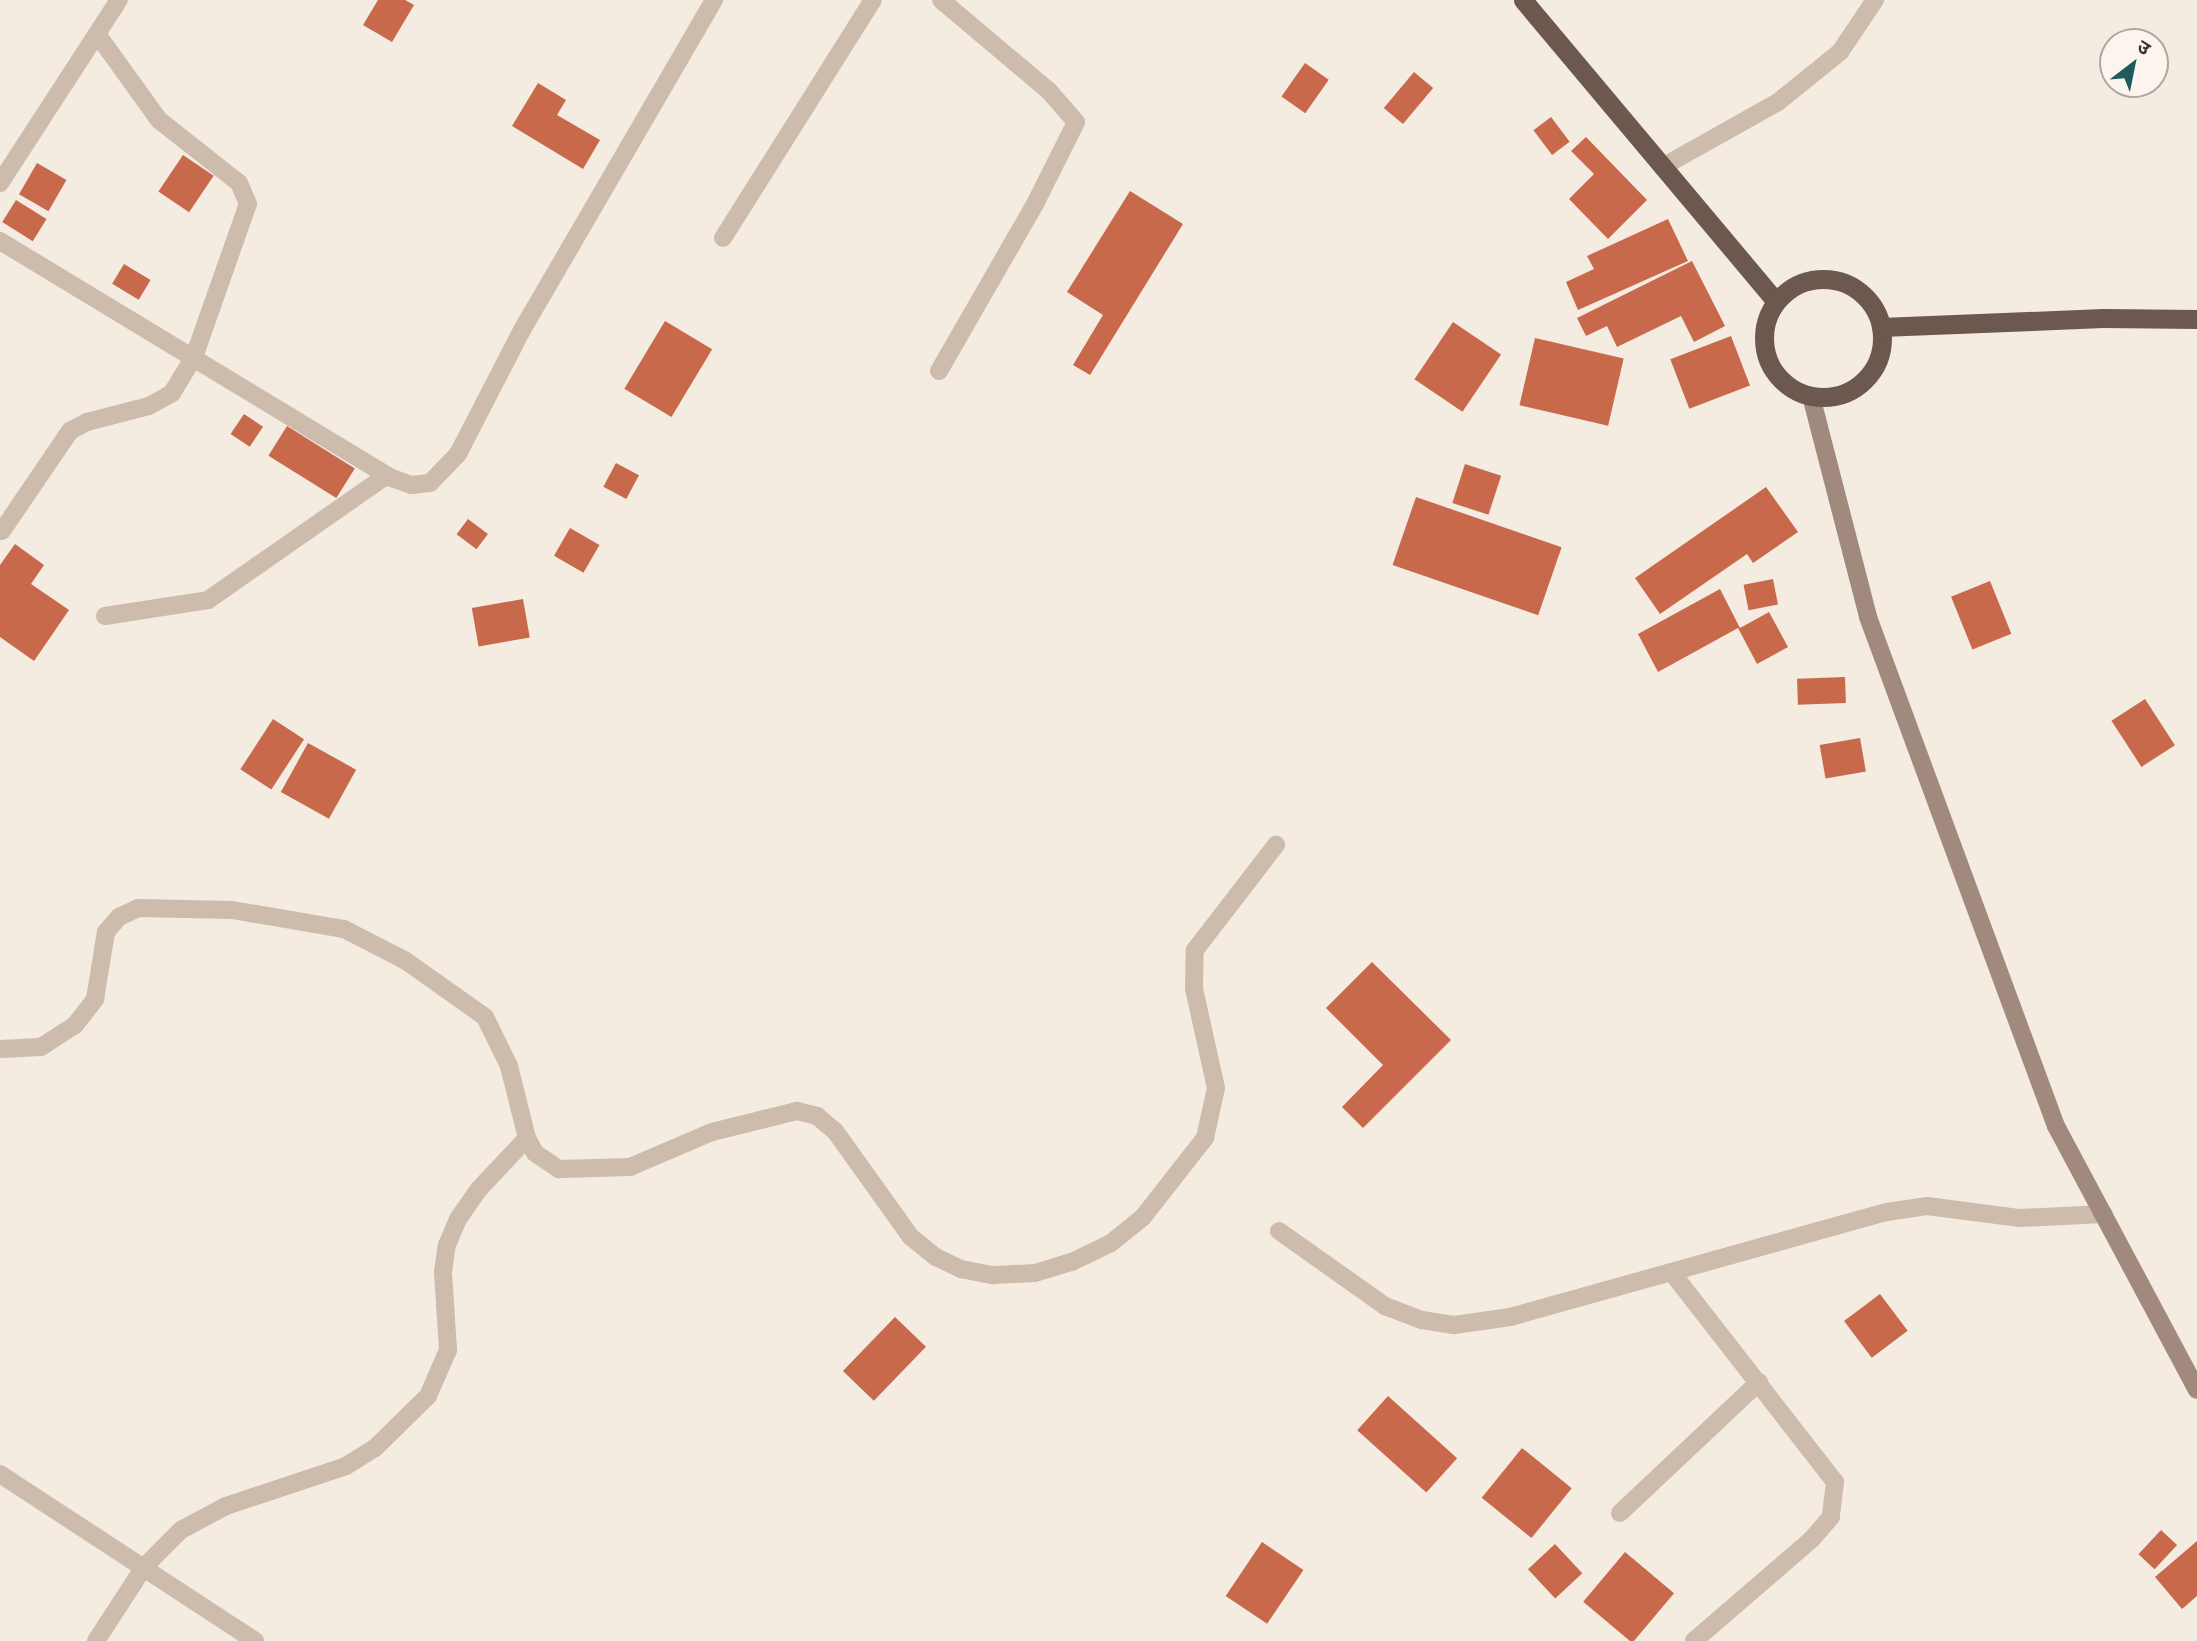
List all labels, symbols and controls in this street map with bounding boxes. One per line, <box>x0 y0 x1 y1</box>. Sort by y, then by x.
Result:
north arrow <box>2099 28 2169 98</box>
text: उ <box>2134 35 2155 59</box>

